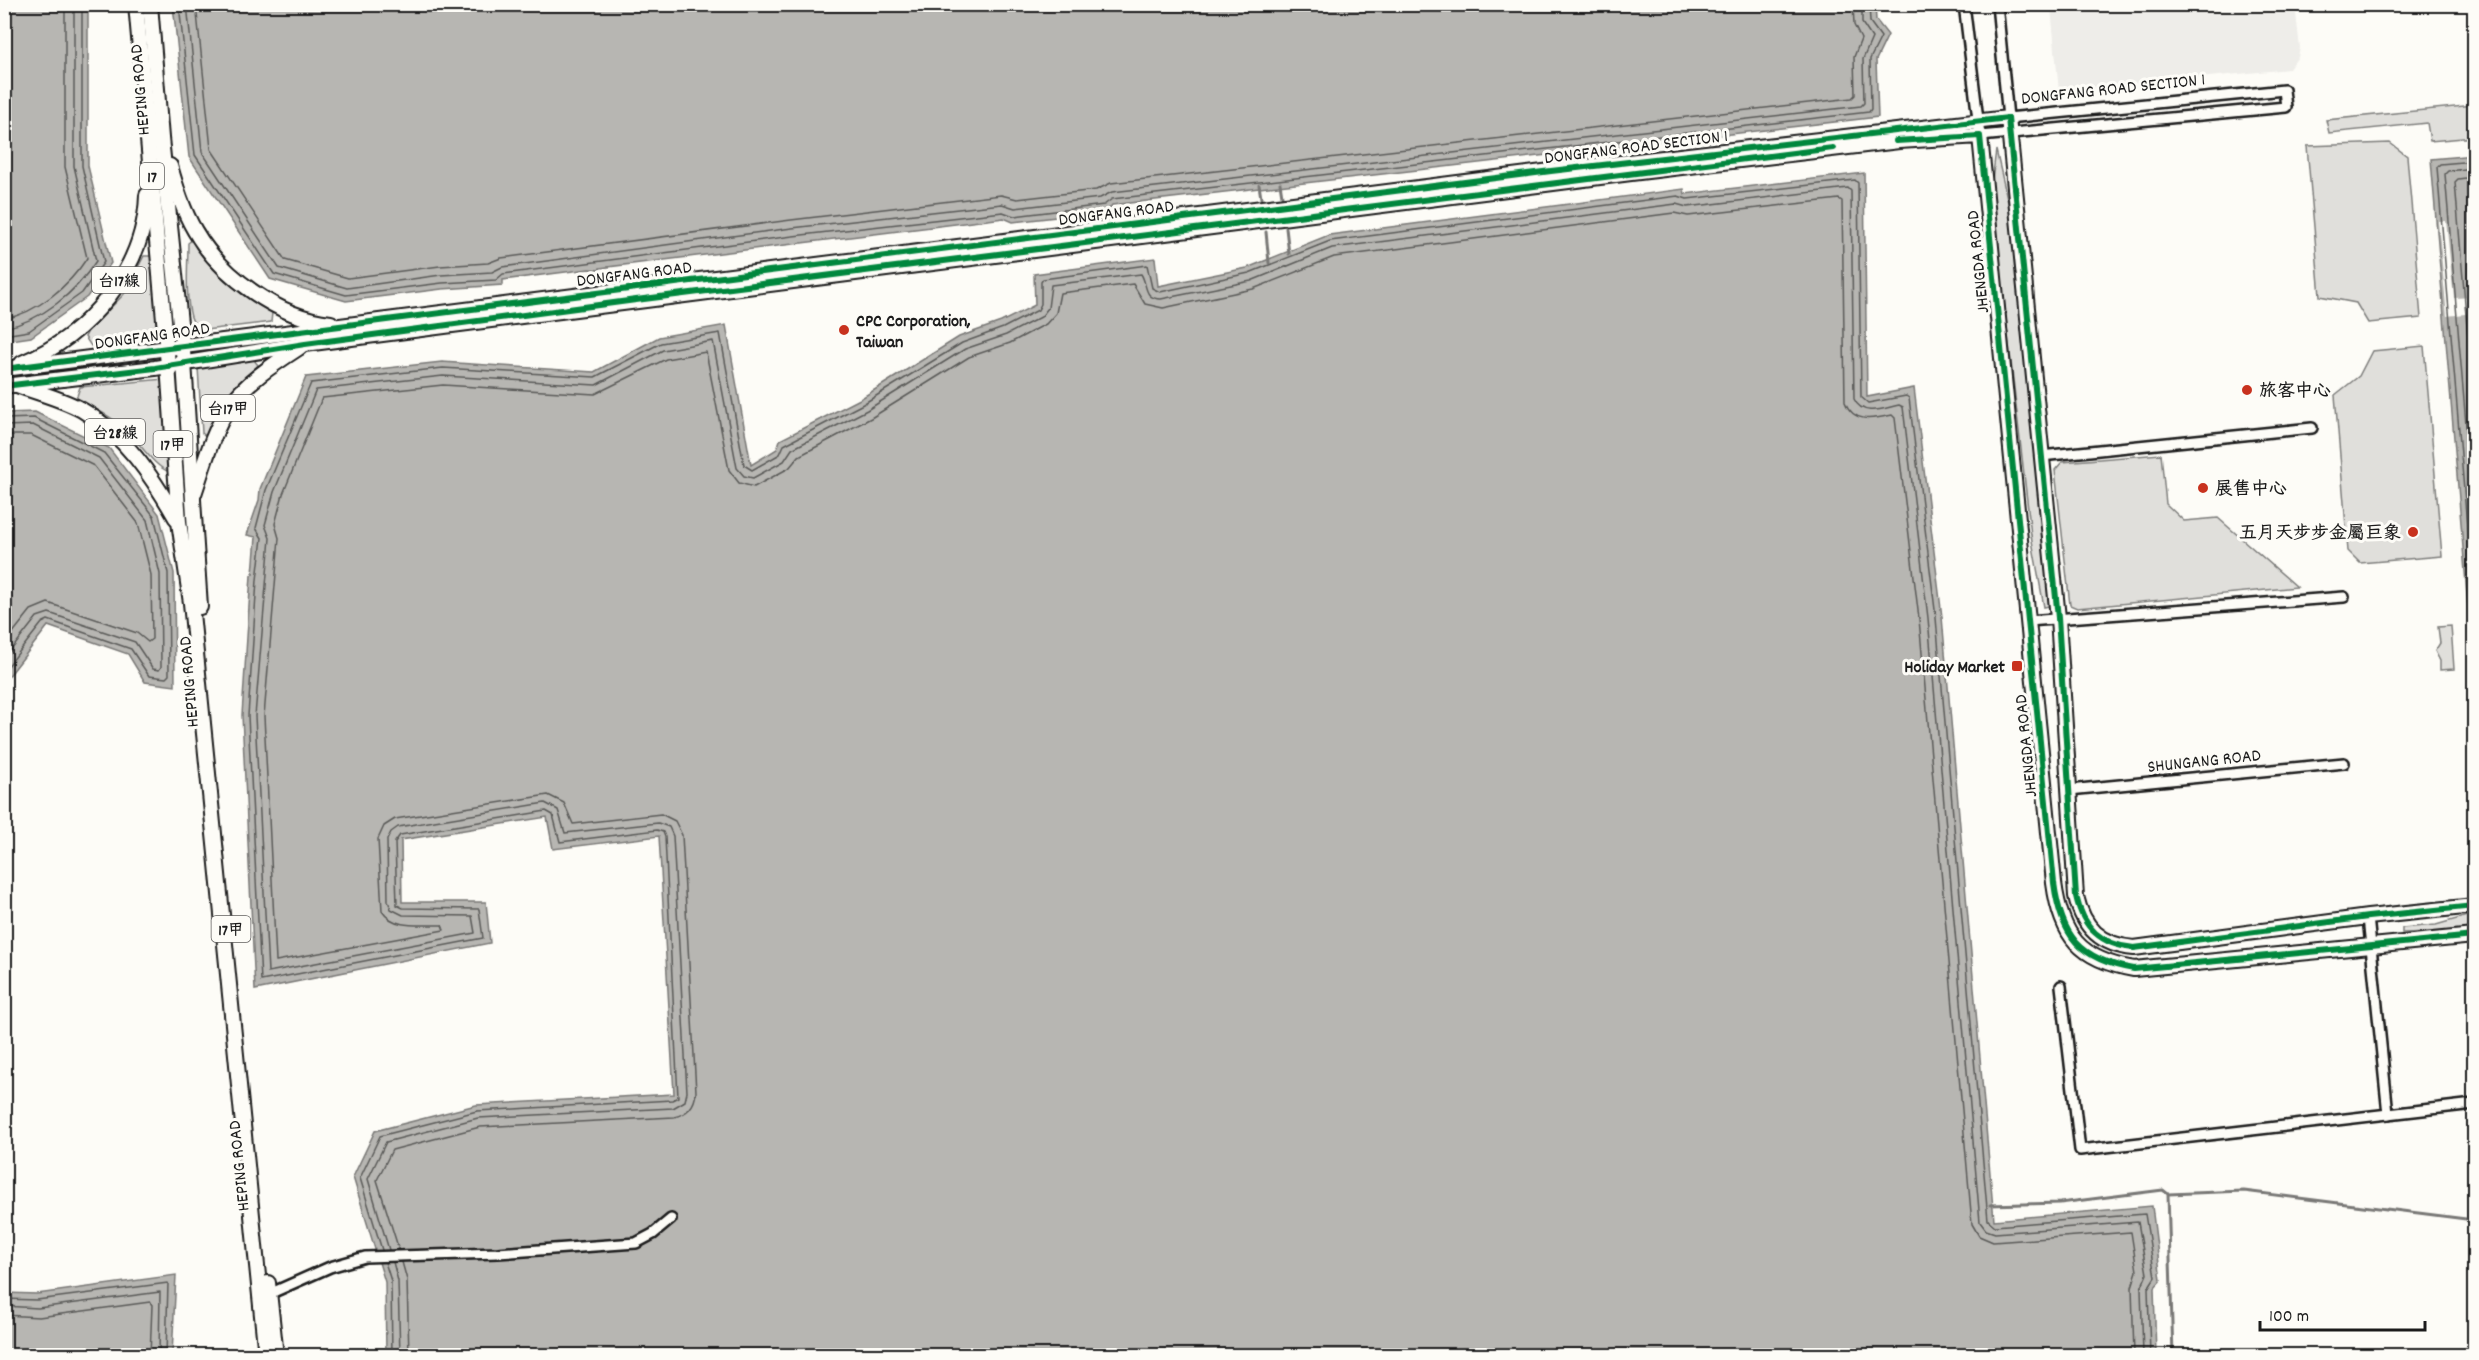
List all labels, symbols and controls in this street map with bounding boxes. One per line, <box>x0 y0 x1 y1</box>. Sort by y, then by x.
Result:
street label: HEPING ROAD <box>125 43 158 136</box>
street label: DONGFANG ROAD SECTION 1 <box>2020 68 2207 113</box>
street label: DONGFANG ROAD SECTION 1 <box>1543 125 1730 172</box>
road number: 17 <box>140 163 164 189</box>
street label: DONGFANG ROAD <box>1057 195 1175 234</box>
street label: JHENGDA ROAD <box>1962 209 1997 314</box>
street label: DONGFANG ROAD <box>575 256 693 295</box>
road number: 台17線 <box>92 267 146 293</box>
place label: CPC Corporation, Taiwan <box>856 310 971 356</box>
street label: DONGFANG ROAD <box>93 317 211 358</box>
marker: CPC Corporation, Taiwan <box>837 323 851 337</box>
place label: 旅客中心 <box>2259 380 2331 405</box>
marker: 旅客中心 <box>2240 383 2254 397</box>
road number: 台17甲 <box>201 395 255 421</box>
road number: 台28線 <box>85 419 145 445</box>
road number: 17甲 <box>154 431 192 457</box>
place label: 展售中心 <box>2215 478 2287 503</box>
marker: 展售中心 <box>2196 481 2210 495</box>
place label: 五月天步步金屬巨象 <box>2239 522 2401 547</box>
marker: 五月天步步金屬巨象 <box>2406 525 2420 539</box>
street label: HEPING ROAD <box>174 635 207 728</box>
place label: Holiday Market <box>1904 656 2005 681</box>
marker: Holiday Market <box>2010 659 2024 673</box>
street label: JHENGDA ROAD <box>2010 693 2045 798</box>
street label: SHUNGANG ROAD <box>2146 744 2262 781</box>
road number: 17甲 <box>212 916 250 942</box>
street label: HEPING ROAD <box>223 1119 258 1213</box>
scale bar <box>2260 1294 2425 1332</box>
text: 100 m <box>2269 1305 2309 1330</box>

